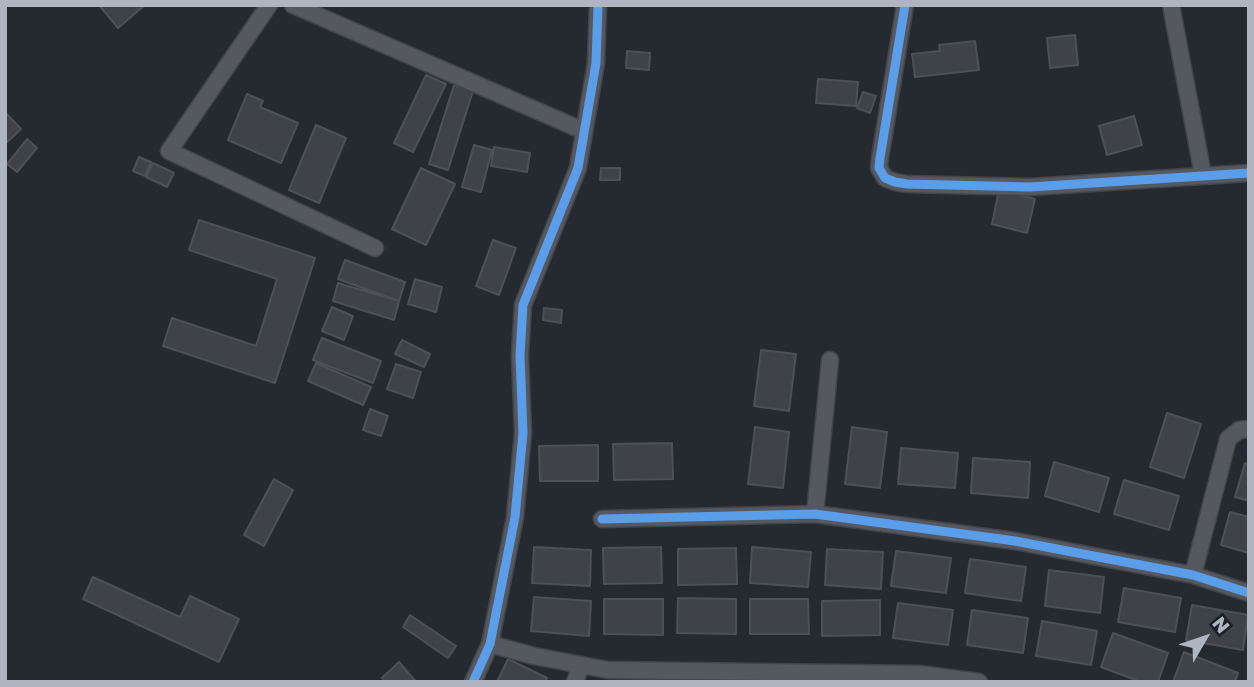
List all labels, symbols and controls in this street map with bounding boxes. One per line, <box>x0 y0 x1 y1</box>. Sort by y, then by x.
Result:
north arrow <box>1170 603 1240 673</box>
text: N <box>1208 612 1235 637</box>

